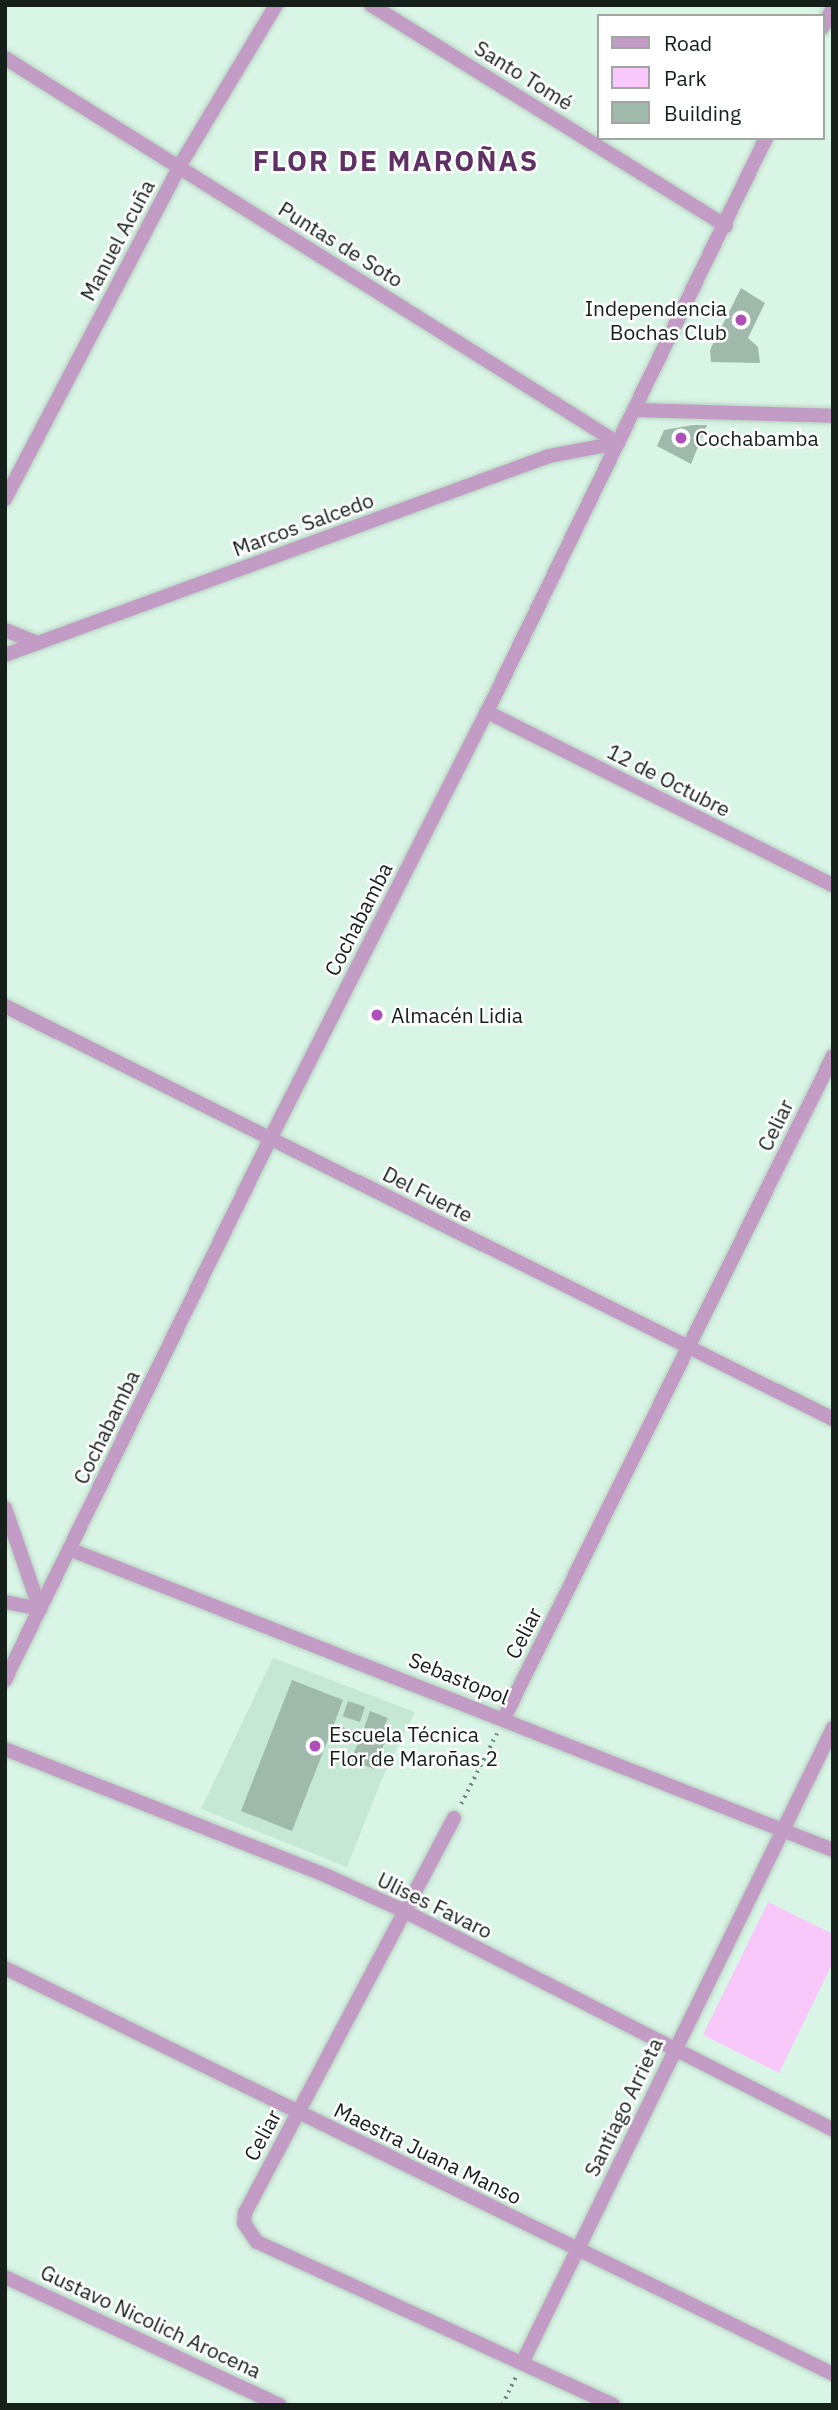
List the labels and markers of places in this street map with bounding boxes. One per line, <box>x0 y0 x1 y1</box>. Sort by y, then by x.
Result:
place label: Independencia Bochas Club <box>585 295 727 345</box>
marker: Independencia Bochas Club <box>733 312 749 328</box>
place label: Cochabamba <box>695 425 819 451</box>
marker: Cochabamba <box>673 430 689 446</box>
place label: Almacén Lidia <box>391 1002 523 1028</box>
marker: Almacén Lidia <box>369 1007 385 1023</box>
place label: Escuela Técnica Flor de Maroñas 2 <box>329 1721 498 1771</box>
marker: Escuela Técnica Flor de Maroñas 2 <box>307 1738 323 1754</box>

